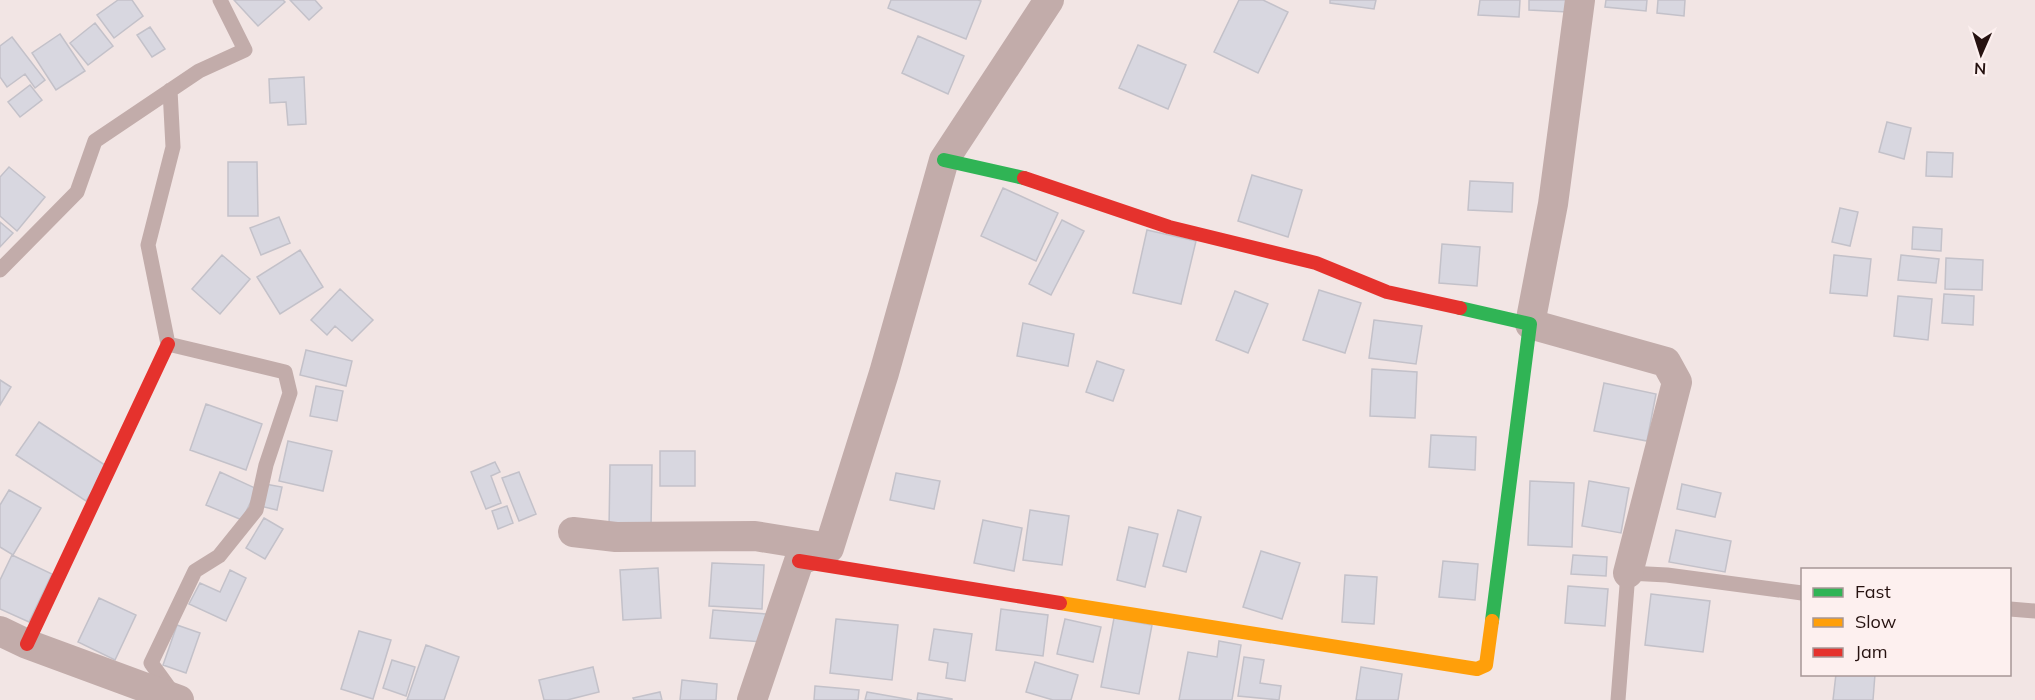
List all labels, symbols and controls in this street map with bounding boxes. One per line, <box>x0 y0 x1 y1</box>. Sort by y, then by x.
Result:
north arrow <box>1951 24 2011 84</box>
text: N <box>1974 59 1987 79</box>
legend <box>1801 568 2011 676</box>
text: Fast <box>1855 580 1891 603</box>
text: Slow <box>1855 610 1897 633</box>
text: Jam <box>1855 640 1888 663</box>

